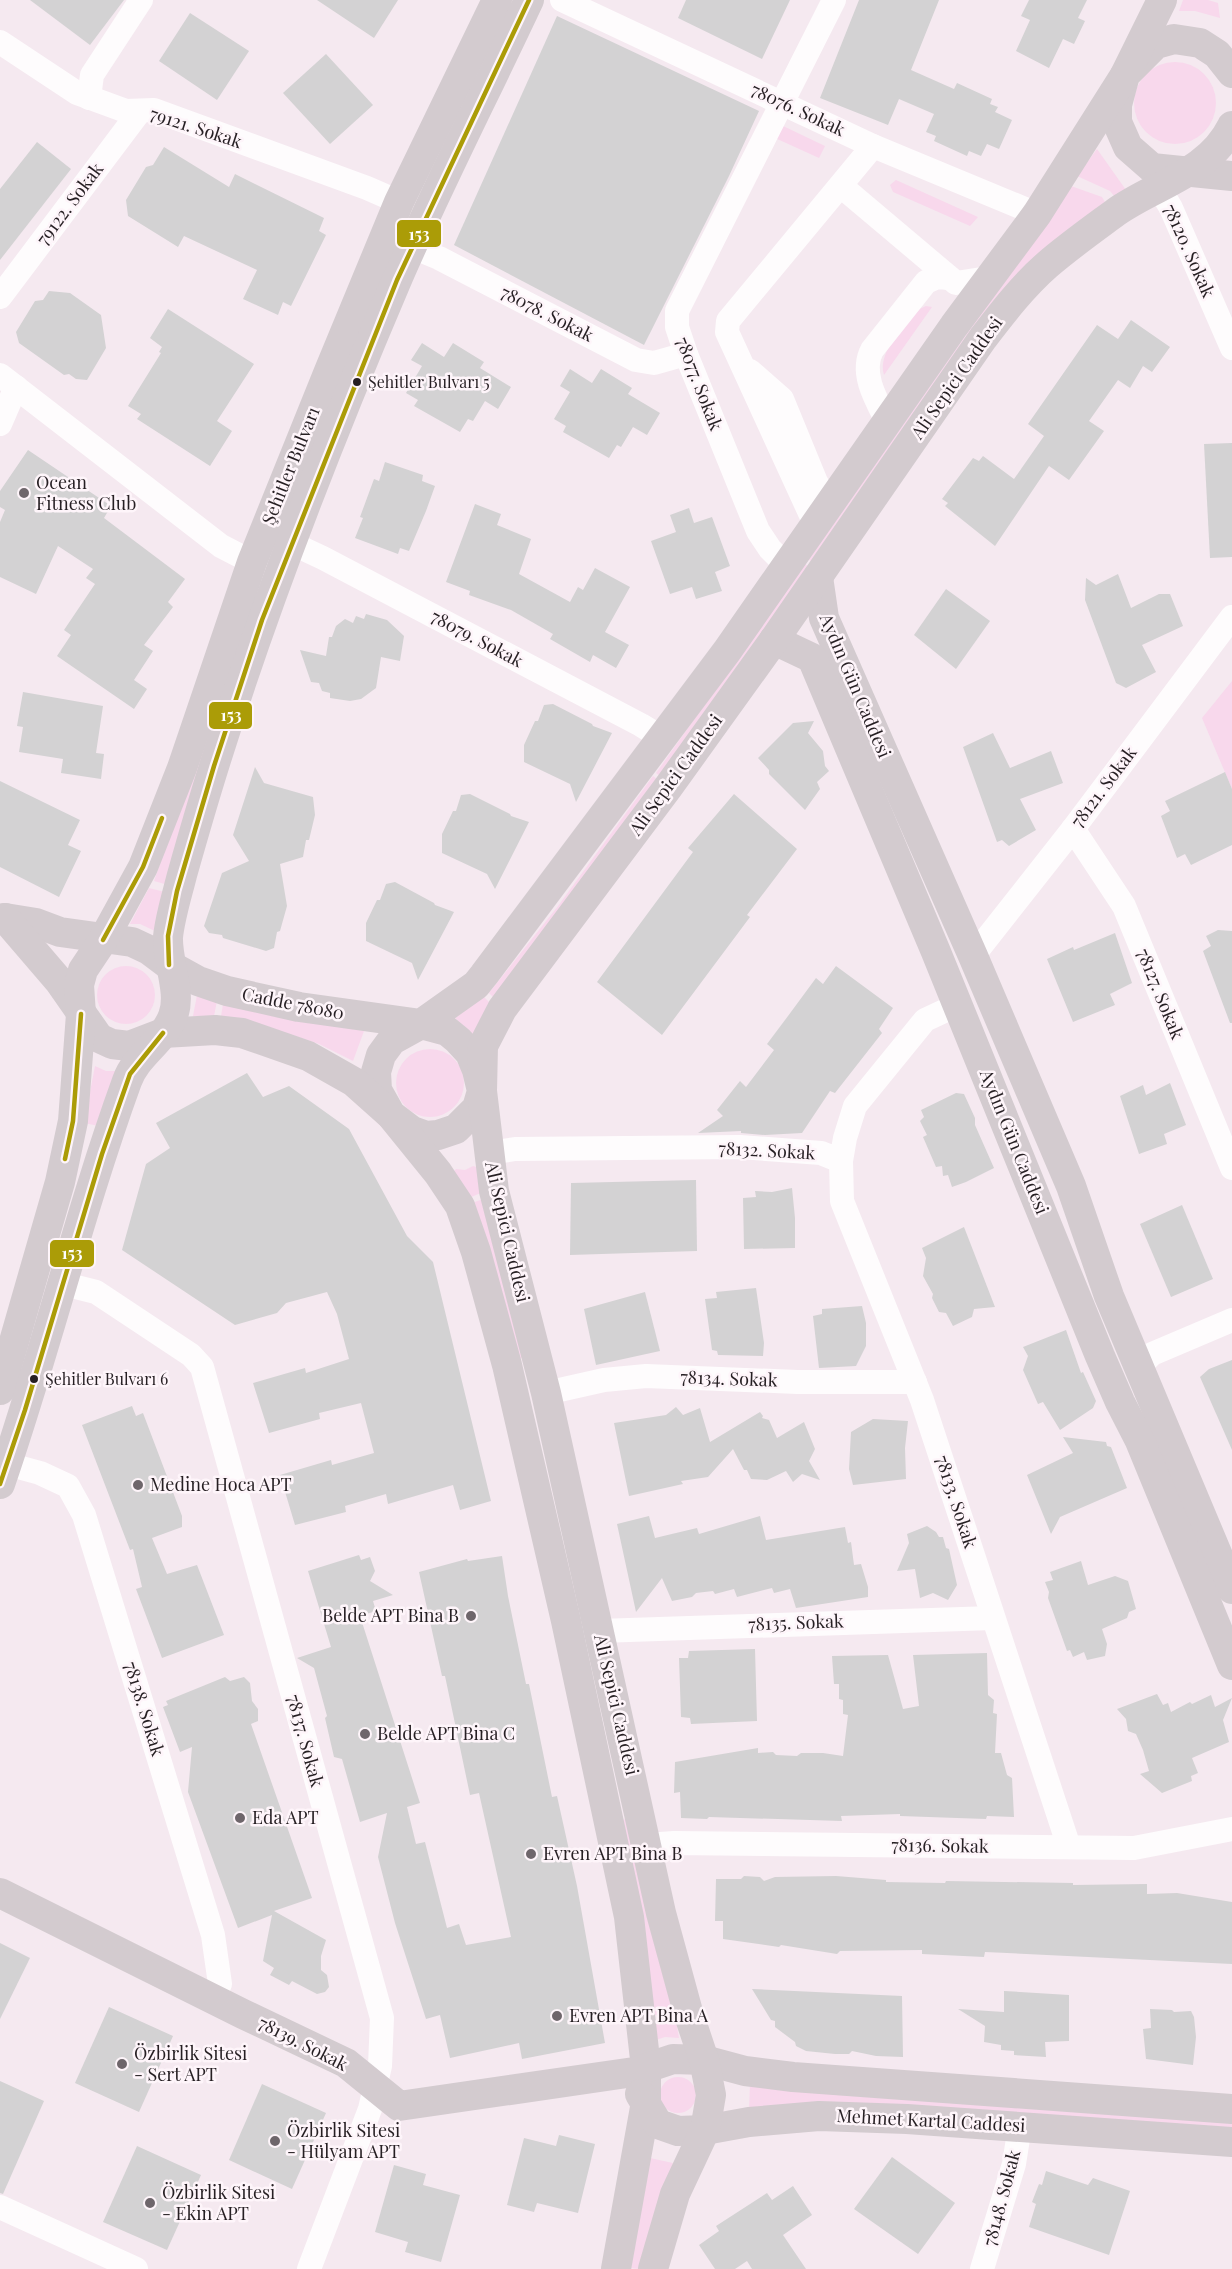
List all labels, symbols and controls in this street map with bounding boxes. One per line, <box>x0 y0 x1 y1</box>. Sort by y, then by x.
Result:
street label: 78076. Sokak <box>748 77 849 141</box>
street label: 79121. Sokak <box>147 101 245 153</box>
street label: 79122. Sokak <box>30 157 108 250</box>
street label: 78120. Sokak <box>1159 200 1221 301</box>
line badge: 153 <box>396 219 442 248</box>
text: 153 <box>408 223 430 244</box>
street label: 78078. Sokak <box>497 279 598 347</box>
street label: Ali Sepici Caddesi <box>904 312 1007 444</box>
street label: 78077. Sokak <box>671 333 729 434</box>
place label: Şehitler Bulvarı 5 <box>368 371 490 392</box>
marker: Şehitler Bulvarı 5 <box>351 376 363 388</box>
street label: Şehitler Bulvarı <box>256 403 325 528</box>
place label: Ocean Fitness Club <box>36 470 136 515</box>
marker: Ocean Fitness Club <box>17 486 31 500</box>
street label: 78079. Sokak <box>427 604 528 672</box>
street label: Aydın Gün Caddesi <box>814 609 897 761</box>
line badge: 153 <box>208 701 253 730</box>
text: 153 <box>220 704 242 725</box>
street label: Ali Sepici Caddesi <box>623 709 727 841</box>
street label: 78121. Sokak <box>1065 741 1142 832</box>
street label: 78127. Sokak <box>1132 945 1190 1043</box>
street label: Cadde 78080 <box>240 981 346 1025</box>
street label: Aydın Gün Caddesi <box>975 1065 1055 1218</box>
street label: 78132. Sokak <box>718 1135 816 1165</box>
street label: Ali Sepici Caddesi <box>480 1158 536 1305</box>
line badge: 153 <box>49 1239 95 1268</box>
text: 153 <box>61 1242 83 1263</box>
street label: 78134. Sokak <box>680 1364 778 1392</box>
place label: Şehitler Bulvarı 6 <box>45 1368 168 1389</box>
marker: Şehitler Bulvarı 6 <box>28 1373 40 1385</box>
street label: 78133. Sokak <box>931 1452 983 1551</box>
place label: Medine Hoca APT <box>150 1472 292 1496</box>
marker: Medine Hoca APT <box>131 1478 145 1492</box>
place label: Belde APT Bina B <box>322 1603 459 1627</box>
street label: 78135. Sokak <box>748 1608 844 1636</box>
marker: Belde APT Bina B <box>464 1609 478 1623</box>
street label: Ali Sepici Caddesi <box>589 1631 645 1778</box>
street label: 78138. Sokak <box>119 1659 171 1759</box>
street label: 78137. Sokak <box>282 1692 330 1790</box>
place label: Belde APT Bina C <box>377 1721 515 1745</box>
marker: Belde APT Bina C <box>358 1727 372 1741</box>
place label: Eda APT <box>252 1805 319 1829</box>
marker: Eda APT <box>233 1811 247 1825</box>
street label: 78136. Sokak <box>891 1832 989 1858</box>
place label: Evren APT Bina B <box>543 1841 682 1865</box>
marker: Evren APT Bina B <box>524 1847 538 1861</box>
place label: Evren APT Bina A <box>569 2003 709 2027</box>
marker: Evren APT Bina A <box>550 2009 564 2023</box>
street label: 78139. Sokak <box>255 2010 352 2076</box>
place label: Özbirlik Sitesi - Sert APT <box>134 2041 247 2086</box>
marker: Özbirlik Sitesi - Sert APT <box>115 2057 129 2071</box>
street label: Mehmet Kartal Caddesi <box>836 2103 1026 2137</box>
place label: Özbirlik Sitesi - Hülyam APT <box>287 2118 400 2163</box>
marker: Özbirlik Sitesi - Hülyam APT <box>268 2134 282 2148</box>
street label: 78148. Sokak <box>977 2147 1025 2248</box>
place label: Özbirlik Sitesi - Ekin APT <box>162 2180 275 2225</box>
marker: Özbirlik Sitesi - Ekin APT <box>143 2196 157 2210</box>

